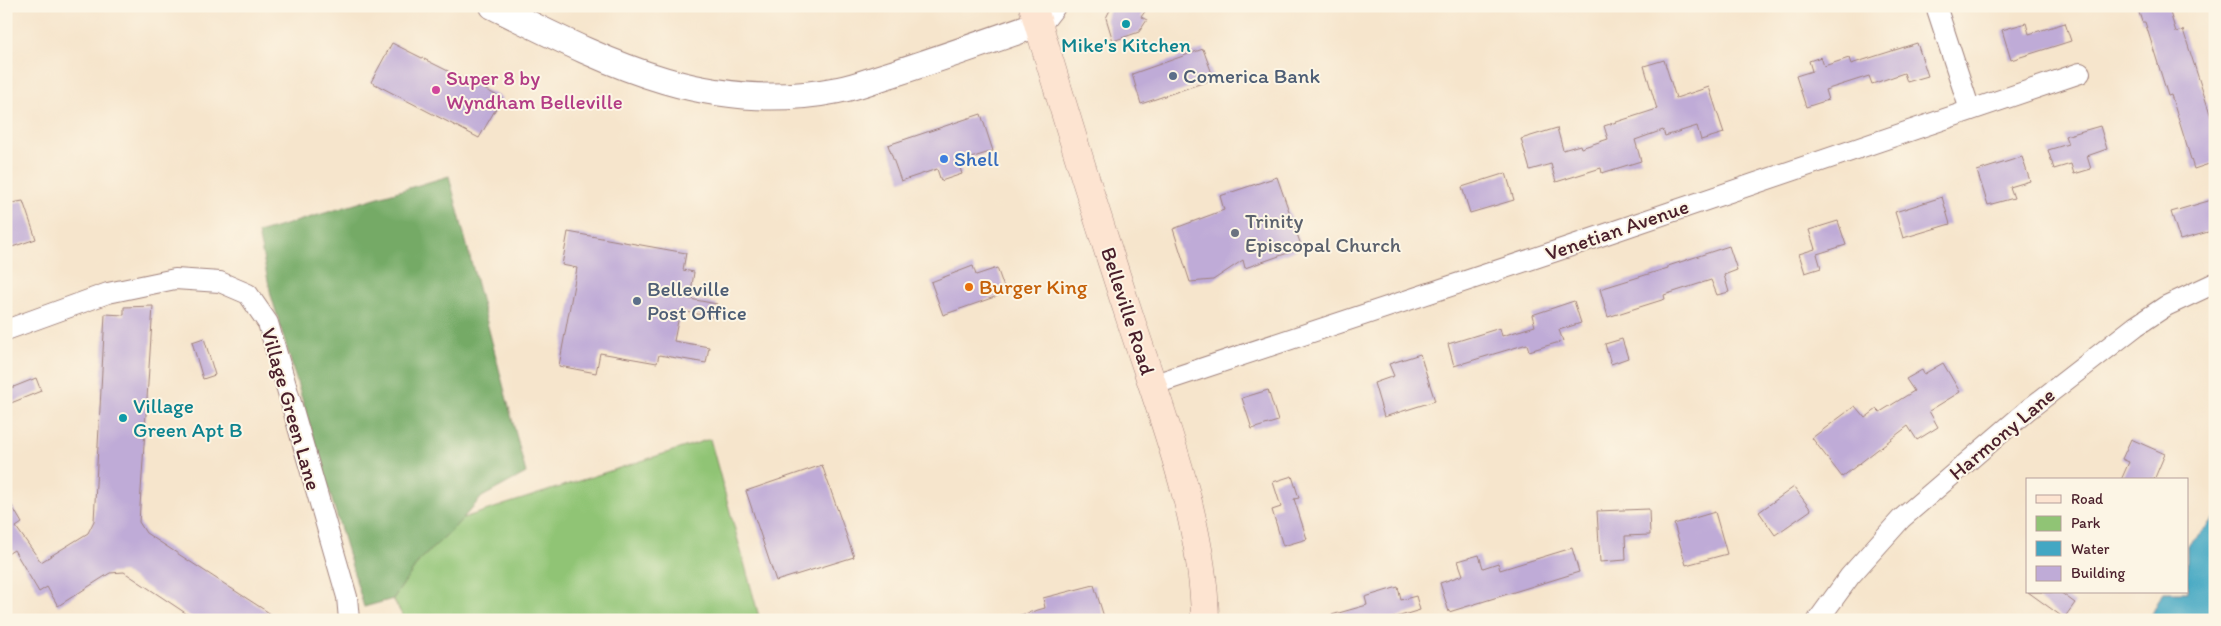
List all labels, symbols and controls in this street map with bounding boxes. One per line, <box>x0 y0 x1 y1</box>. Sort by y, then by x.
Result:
marker: Mike's Kitchen <box>1120 18 1132 30</box>
place label: Mike's Kitchen <box>1061 32 1191 57</box>
place label: Comerica Bank <box>1183 63 1320 88</box>
place label: Super 8 by Wyndham Belleville <box>446 65 623 114</box>
marker: Comerica Bank <box>1167 70 1179 82</box>
marker: Super 8 by Wyndham Belleville <box>430 84 442 96</box>
place label: Shell <box>954 146 999 171</box>
marker: Shell <box>938 153 950 165</box>
street label: Venetian Avenue <box>1542 193 1692 266</box>
place label: Trinity Episcopal Church <box>1245 208 1401 257</box>
marker: Trinity Episcopal Church <box>1229 227 1241 239</box>
street label: Belleville Road <box>1096 244 1161 378</box>
place label: Burger King <box>979 274 1088 299</box>
place label: Belleville Post Office <box>647 276 747 325</box>
marker: Burger King <box>963 281 975 293</box>
marker: Belleville Post Office <box>631 295 643 307</box>
street label: Village Green Lane <box>256 325 327 493</box>
street label: Harmony Lane <box>1944 382 2060 485</box>
place label: Village Green Apt B <box>133 393 242 442</box>
marker: Village Green Apt B <box>117 412 129 424</box>
legend <box>2026 478 2188 594</box>
text: Road <box>2071 490 2104 508</box>
text: Park <box>2071 514 2101 532</box>
text: Water <box>2071 540 2110 558</box>
text: Building <box>2071 564 2125 582</box>

